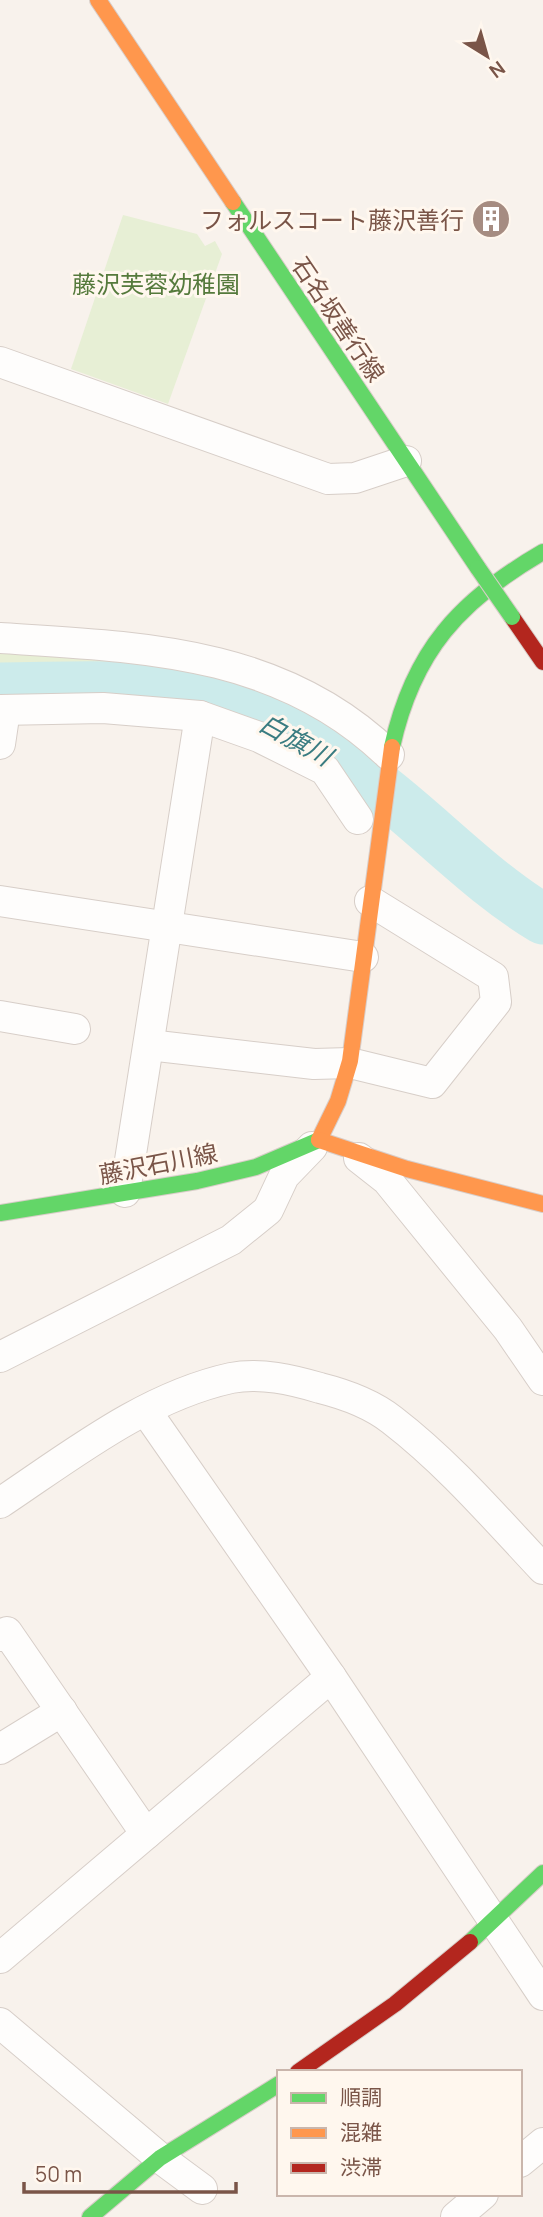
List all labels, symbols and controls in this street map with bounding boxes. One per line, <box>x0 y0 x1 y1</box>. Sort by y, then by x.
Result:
north arrow <box>452 21 522 91</box>
text: N <box>484 55 511 84</box>
building icon: フォルスコート藤沢善行 <box>470 198 512 240</box>
place label: フォルスコート藤沢善行 <box>200 203 464 236</box>
street label: 石名坂善行線 <box>285 250 393 388</box>
park label: 藤沢芙蓉幼稚園 <box>72 267 240 300</box>
water label: 白旗川 <box>253 704 341 775</box>
street label: 藤沢石川線 <box>96 1135 220 1191</box>
legend <box>277 2070 522 2196</box>
text: 順調 <box>340 2083 382 2111</box>
text: 混雑 <box>340 2118 382 2146</box>
scale bar <box>24 2150 236 2194</box>
text: 渋滞 <box>340 2153 382 2181</box>
text: 50 m <box>35 2160 82 2188</box>

